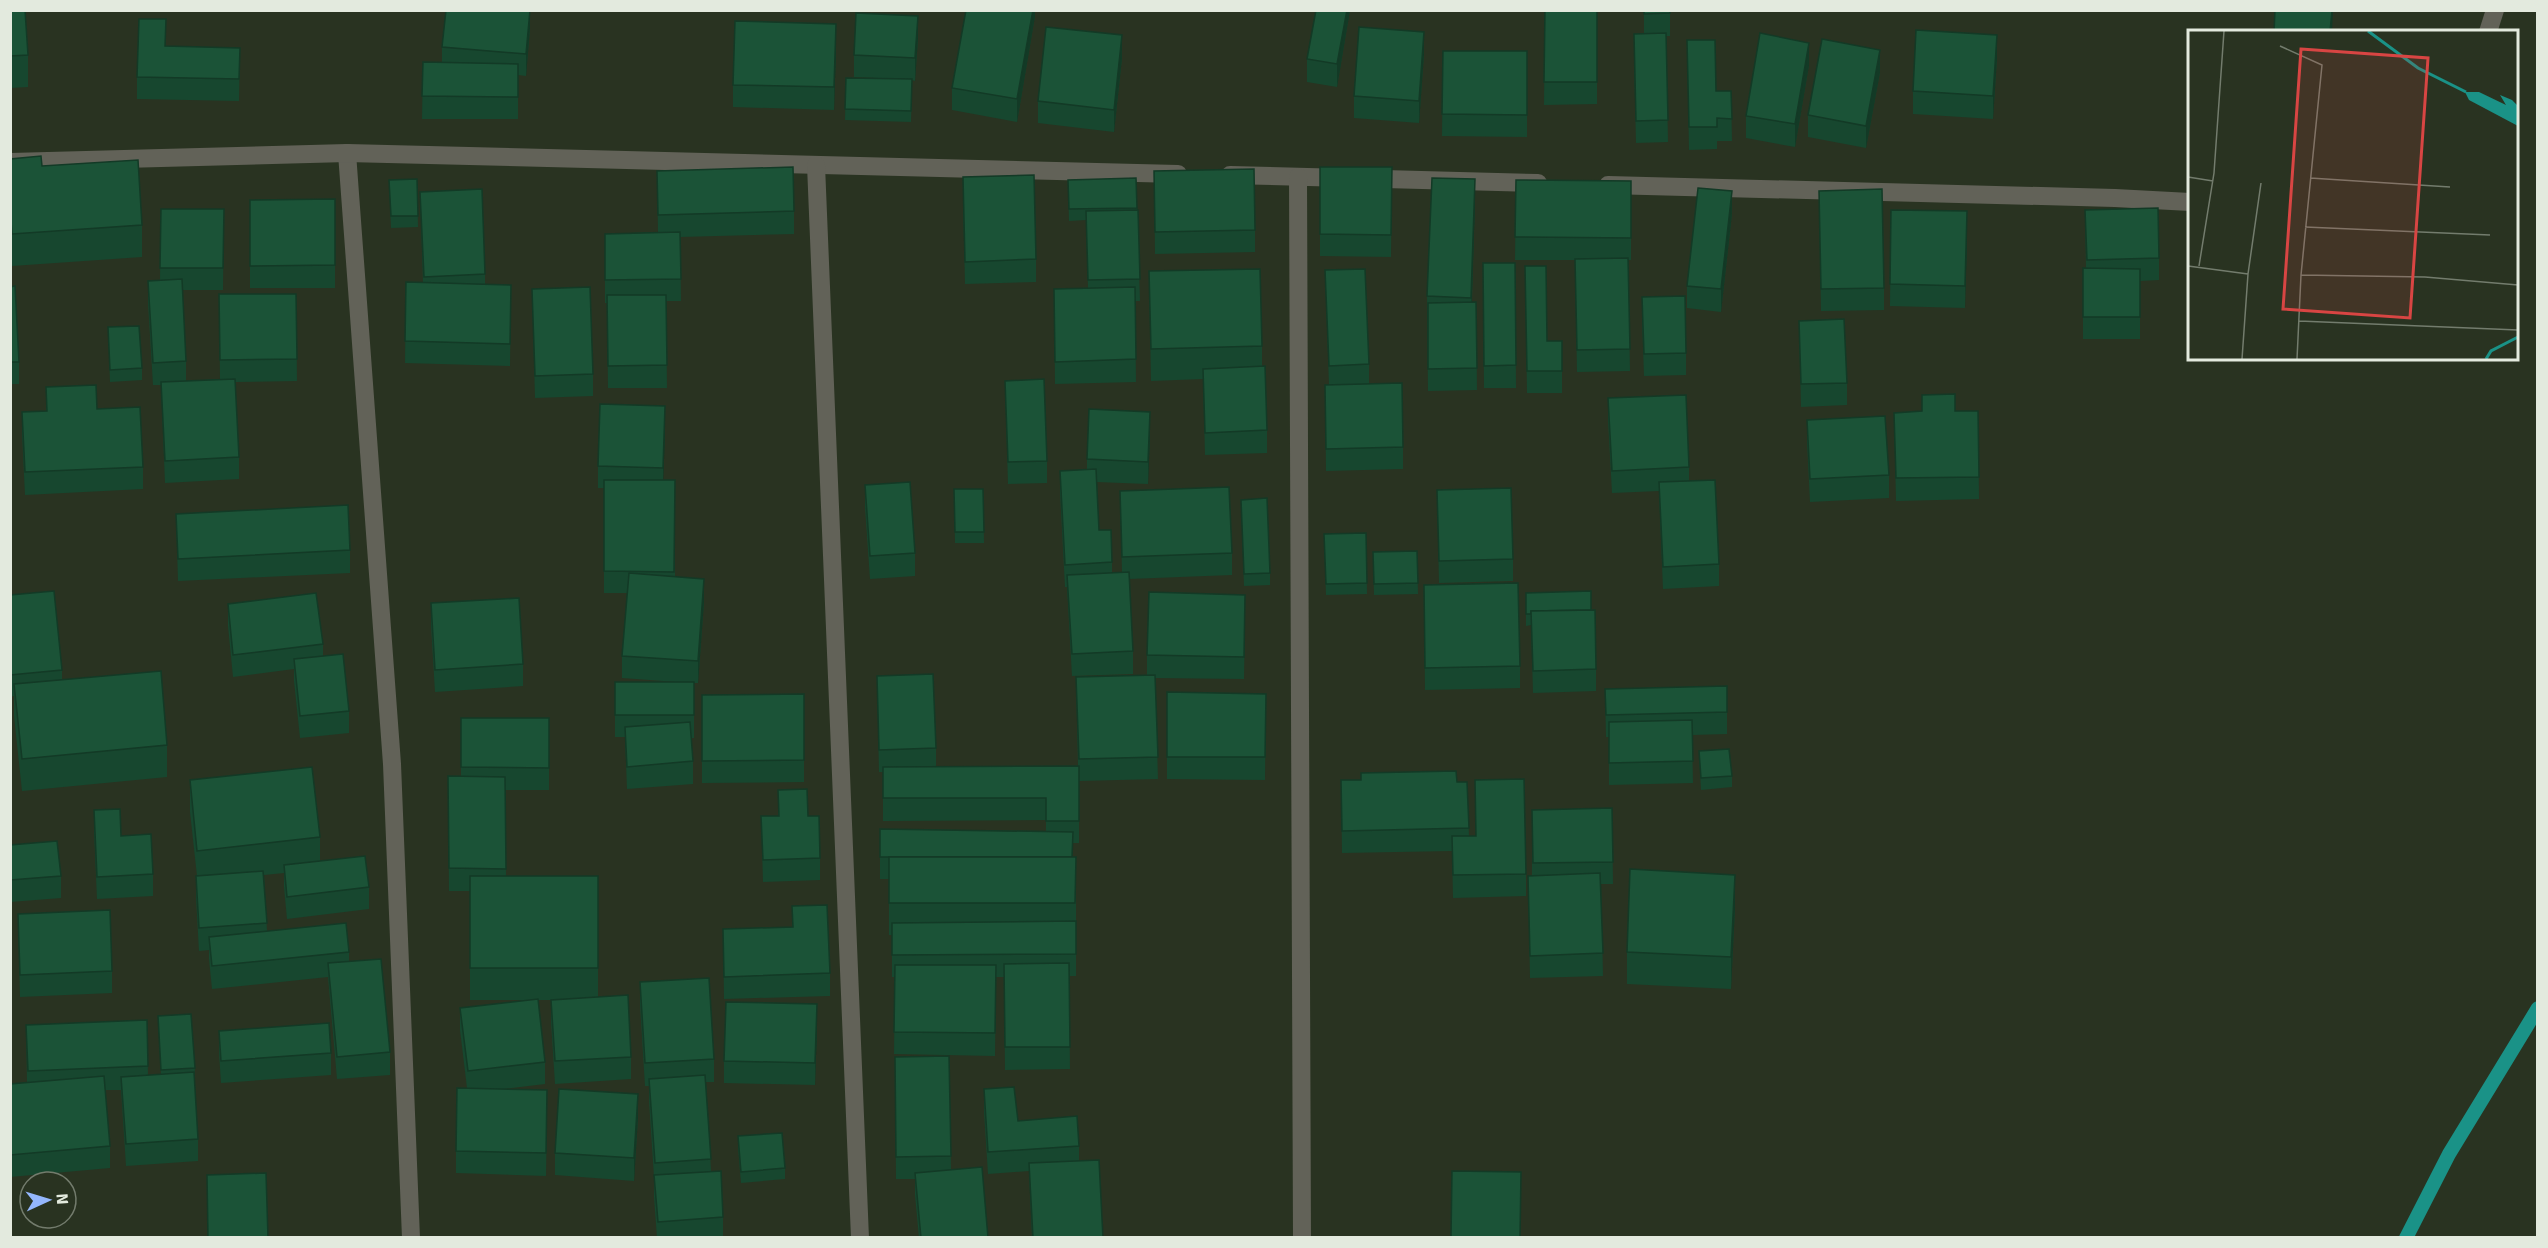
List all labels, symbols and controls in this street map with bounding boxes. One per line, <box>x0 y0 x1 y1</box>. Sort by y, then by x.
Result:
inset map <box>2188 30 2518 360</box>
north arrow <box>18 1170 78 1230</box>
text: N <box>52 1193 72 1205</box>

